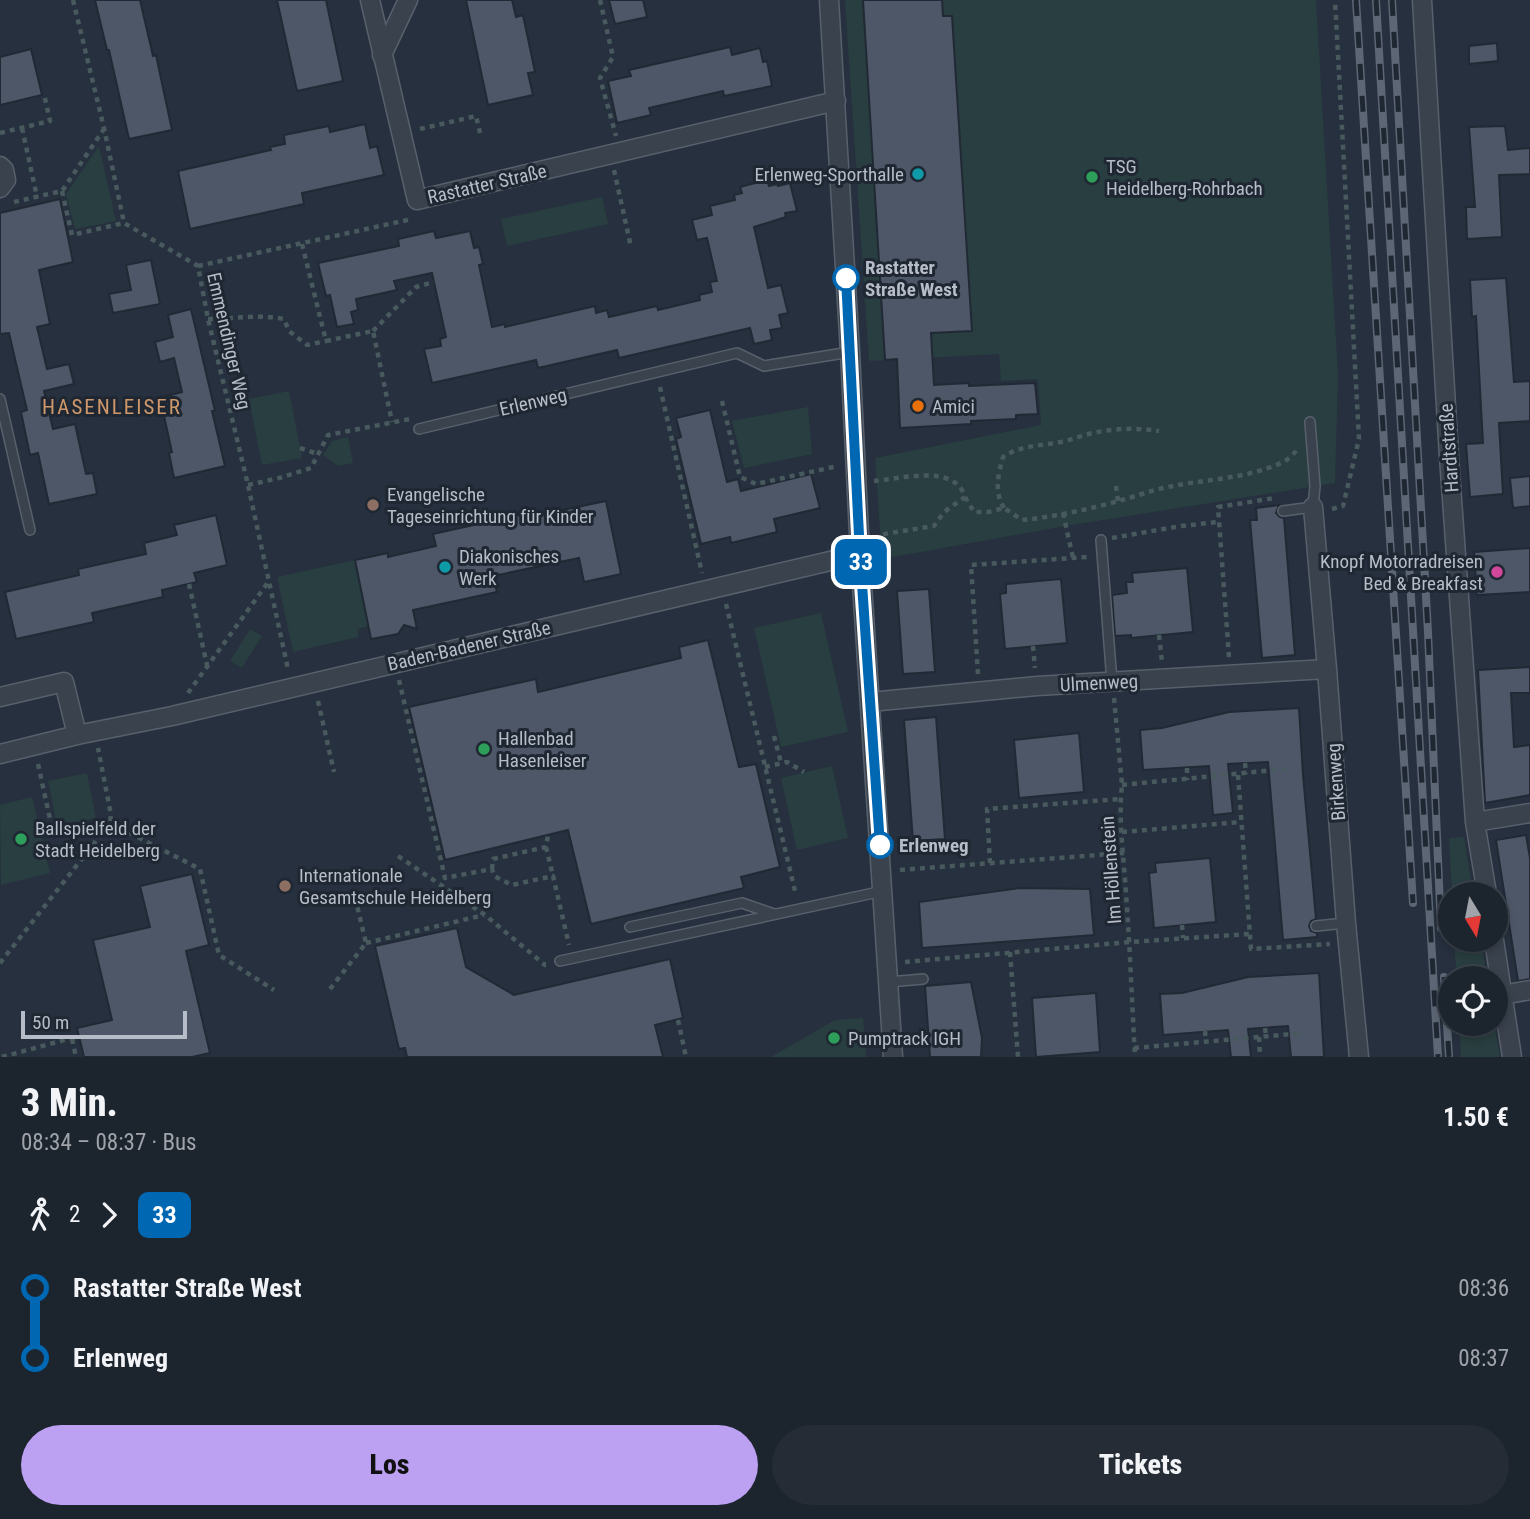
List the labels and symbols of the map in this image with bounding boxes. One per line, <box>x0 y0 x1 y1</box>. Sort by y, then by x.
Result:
place label: TSG Heidelberg-Rohrbach <box>1106 155 1263 200</box>
street label: Rastatter Straße <box>425 159 549 209</box>
place label: Erlenweg-Sporthalle <box>754 163 904 186</box>
marker: Erlenweg-Sporthalle <box>910 166 926 182</box>
marker: TSG Heidelberg-Rohrbach <box>1084 169 1100 185</box>
place label: Rastatter Straße West <box>865 256 958 301</box>
marker: Rastatter Straße West <box>833 265 859 291</box>
street label: Emmendinger Weg <box>202 270 256 412</box>
street label: Erlenweg <box>497 383 569 421</box>
district label: HASENLEISER <box>42 395 182 419</box>
place label: Amici <box>932 395 975 418</box>
marker: Amici <box>910 398 926 414</box>
street label: Hardtstraße <box>1434 403 1464 493</box>
place label: Evangelische Tageseinrichtung für Kinder <box>387 483 594 528</box>
marker: Evangelische Tageseinrichtung für Kinder <box>365 497 381 513</box>
line badge: 33 <box>830 539 892 585</box>
place label: Diakonisches Werk <box>459 545 559 590</box>
place label: Knopf Motorradreisen Bed & Breakfast <box>1320 550 1483 595</box>
marker: Diakonisches Werk <box>437 559 453 575</box>
marker: Knopf Motorradreisen Bed & Breakfast <box>1489 564 1505 580</box>
street label: Baden-Badener Straße <box>385 616 553 676</box>
street label: Ulmenweg <box>1059 669 1139 697</box>
place label: Hallenbad Hasenleiser <box>498 727 587 772</box>
marker: Hallenbad Hasenleiser <box>476 741 492 757</box>
street label: Birkenweg <box>1322 742 1350 822</box>
street label: Im Höllenstein <box>1096 815 1126 925</box>
place label: Ballspielfeld der Stadt Heidelberg <box>35 817 160 862</box>
marker: Ballspielfeld der Stadt Heidelberg <box>13 831 29 847</box>
marker: Erlenweg <box>867 832 893 858</box>
place label: Erlenweg <box>899 834 969 857</box>
place label: Internationale Gesamtschule Heidelberg <box>299 864 491 909</box>
marker: Internationale Gesamtschule Heidelberg <box>277 878 293 894</box>
north arrow <box>1438 882 1508 952</box>
scale bar <box>21 1008 187 1040</box>
place label: Pumptrack IGH <box>848 1027 961 1050</box>
marker: Pumptrack IGH <box>826 1030 842 1046</box>

